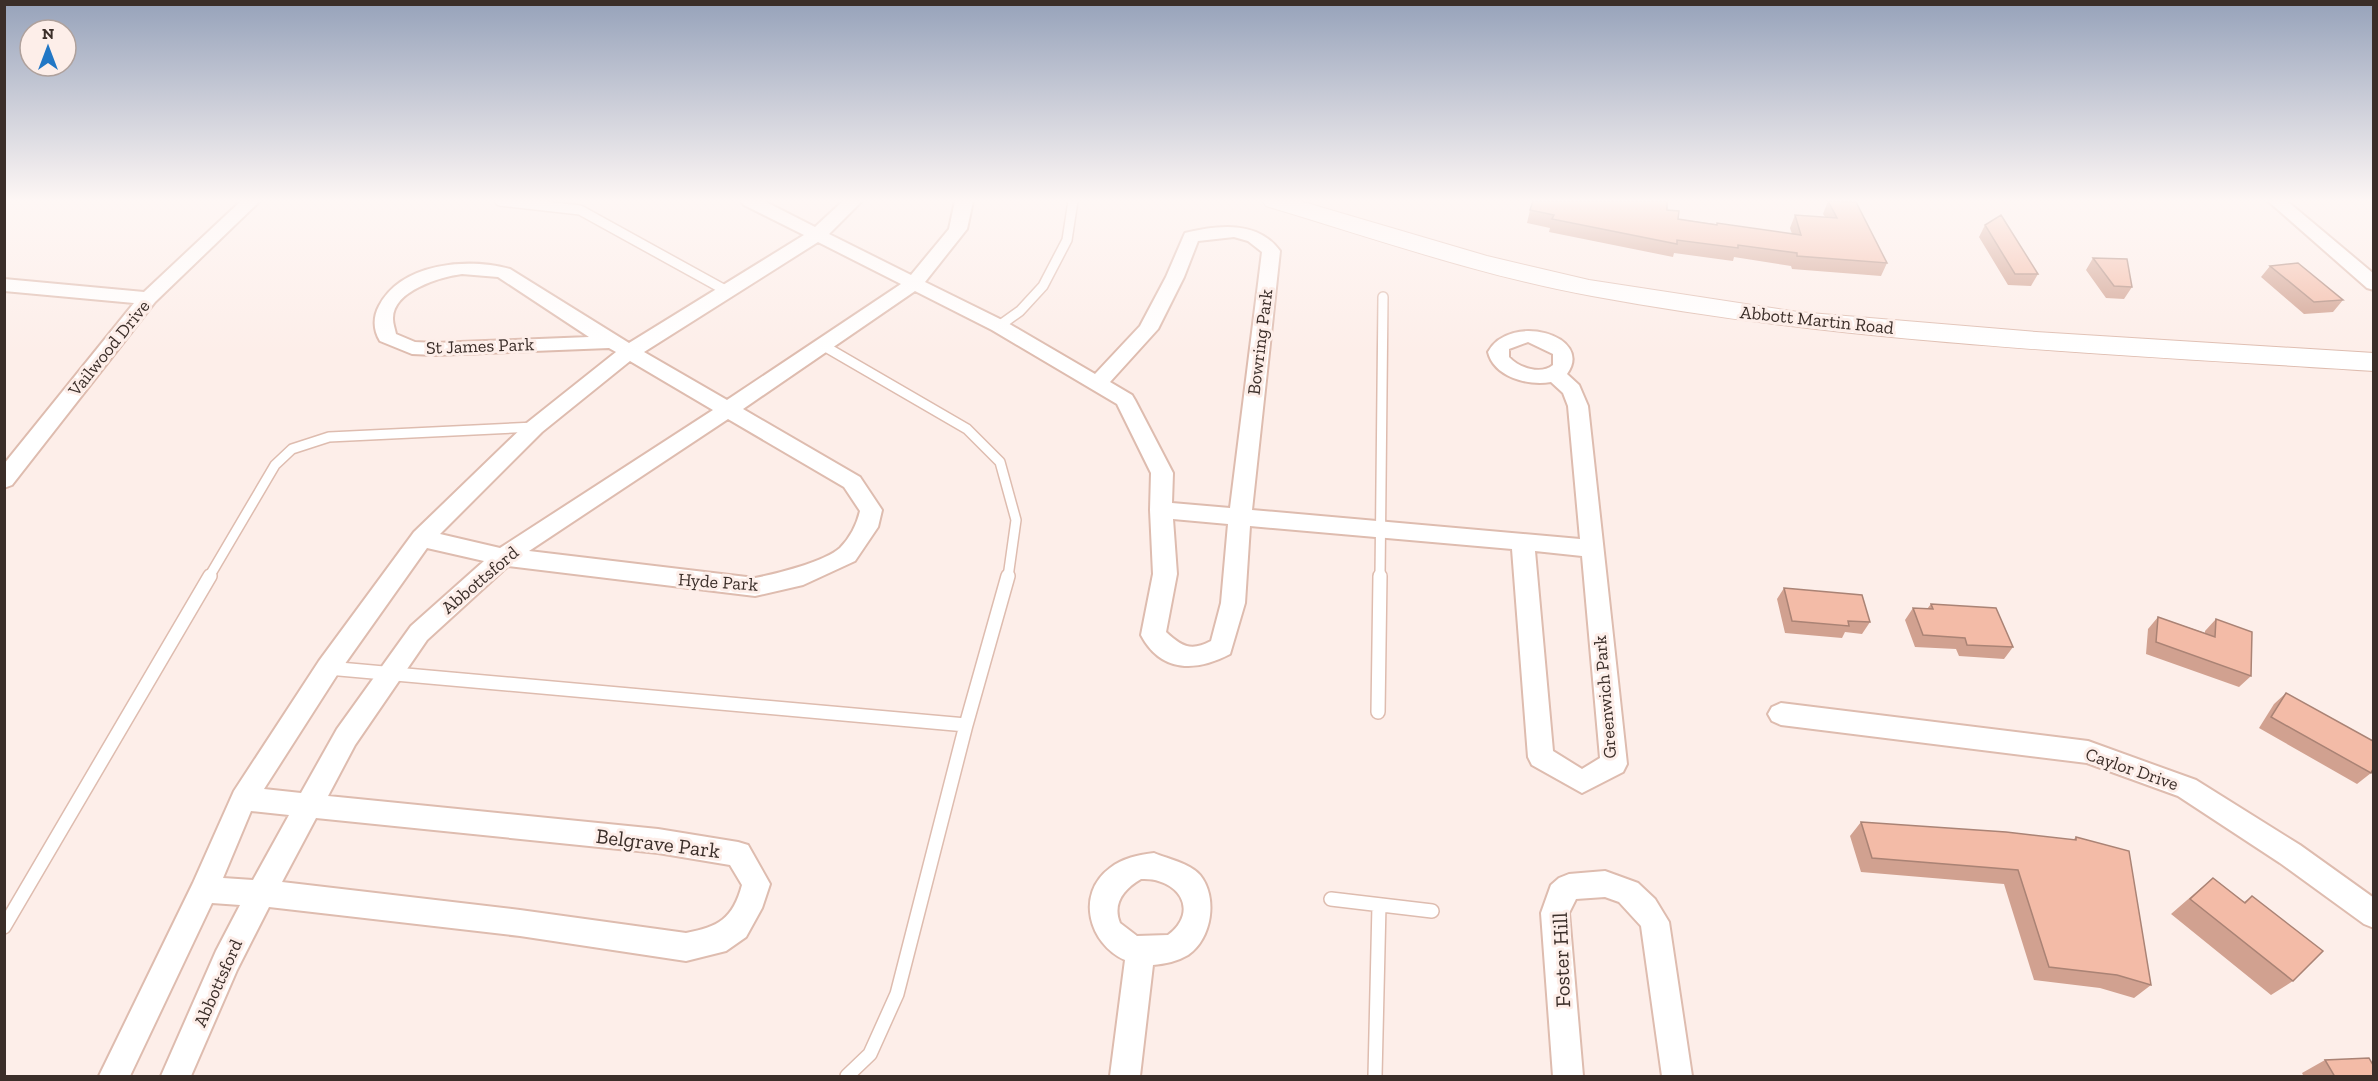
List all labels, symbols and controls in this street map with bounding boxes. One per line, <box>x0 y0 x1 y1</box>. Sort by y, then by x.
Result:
north arrow <box>18 18 78 78</box>
text: N <box>42 24 54 43</box>
street label: Bowring Park <box>1243 287 1277 396</box>
street label: Vailwood Drive <box>63 296 154 401</box>
street label: Abbott Martin Road <box>1739 301 1895 339</box>
street label: St James Park <box>426 333 535 359</box>
street label: Abbottsford <box>437 541 523 619</box>
street label: Hyde Park <box>677 568 759 596</box>
street label: Greenwich Park <box>1589 634 1621 760</box>
street label: Caylor Drive <box>2083 743 2181 795</box>
street label: Belgrave Park <box>595 823 722 863</box>
street label: Foster Hill <box>1547 912 1575 1008</box>
street label: Abbottsford <box>189 936 247 1030</box>

